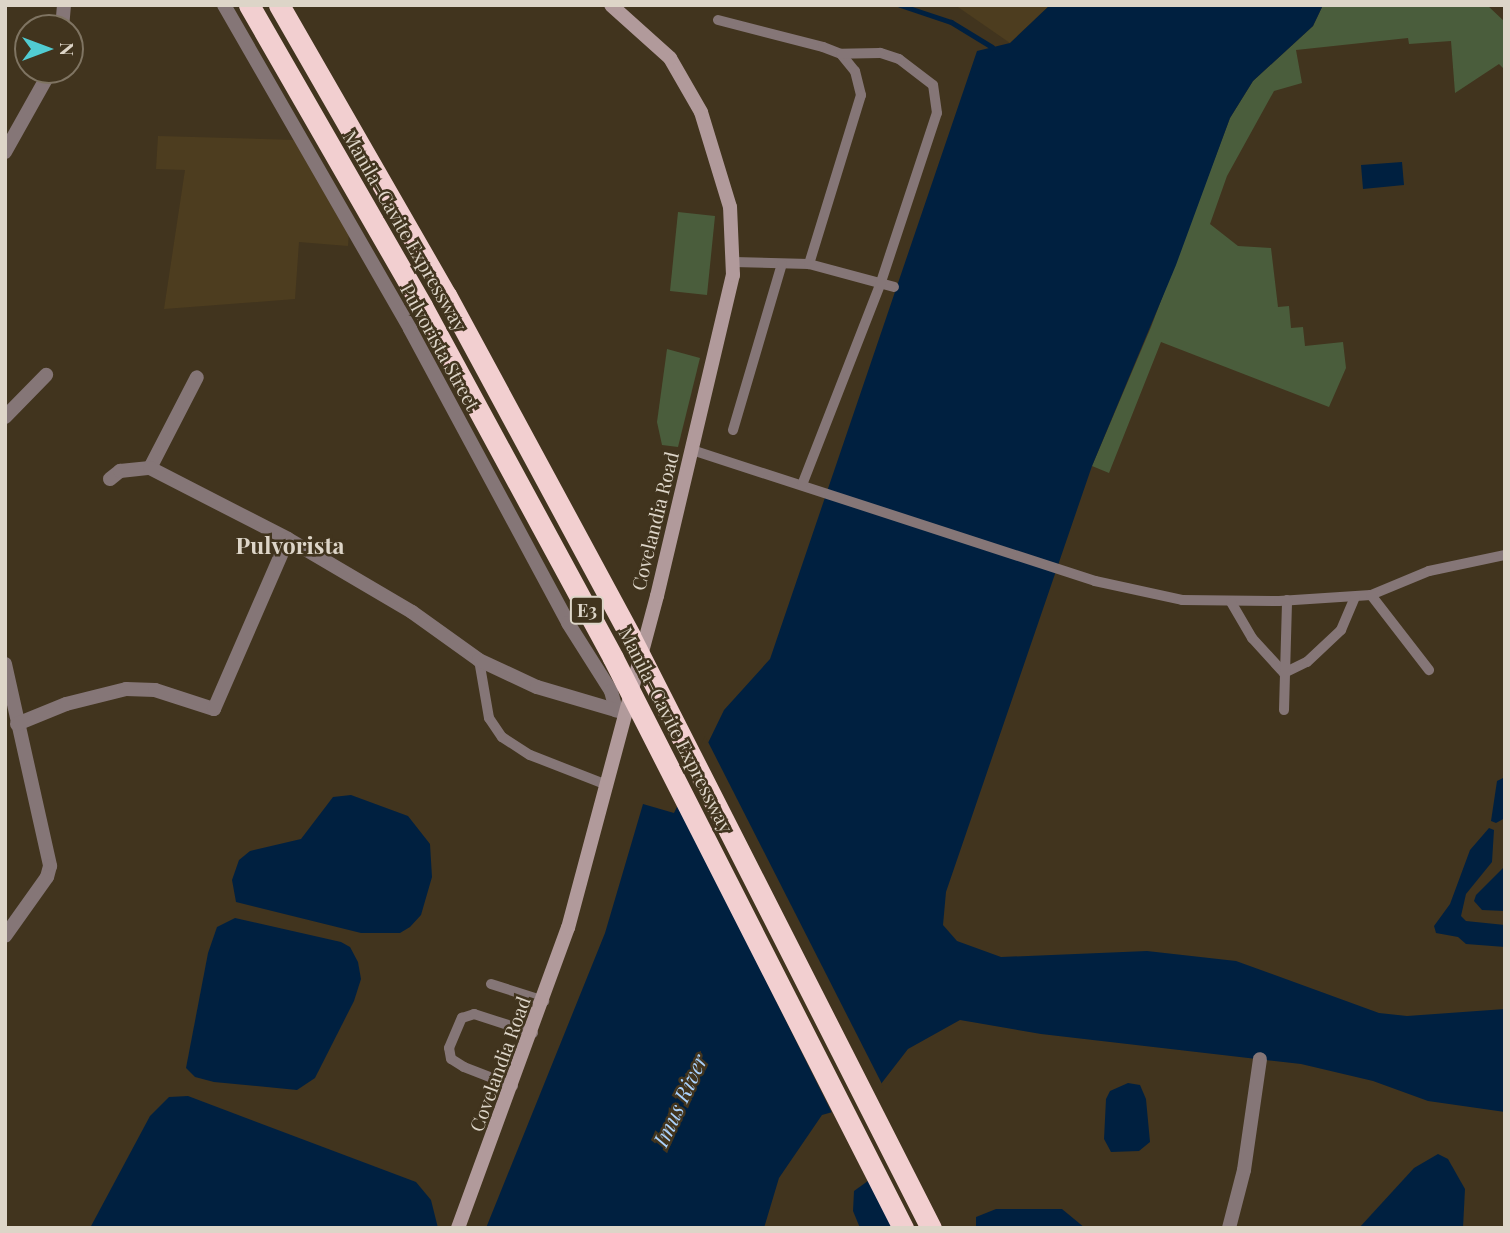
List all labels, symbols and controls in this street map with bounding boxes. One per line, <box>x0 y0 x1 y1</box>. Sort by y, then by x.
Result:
north arrow <box>14 14 84 84</box>
text: N <box>55 42 81 56</box>
street label: Manila–Cavite Expressway <box>338 127 472 335</box>
street label: Pulvorista Street <box>396 280 484 414</box>
street label: Covelandia Road <box>627 449 683 593</box>
district label: Pulvorista <box>236 531 344 559</box>
road number: E3 <box>570 596 604 624</box>
street label: Manila–Cavite Expressway <box>614 624 738 836</box>
street label: Covelandia Road <box>465 993 535 1135</box>
water label: Imus River <box>647 1050 711 1150</box>

